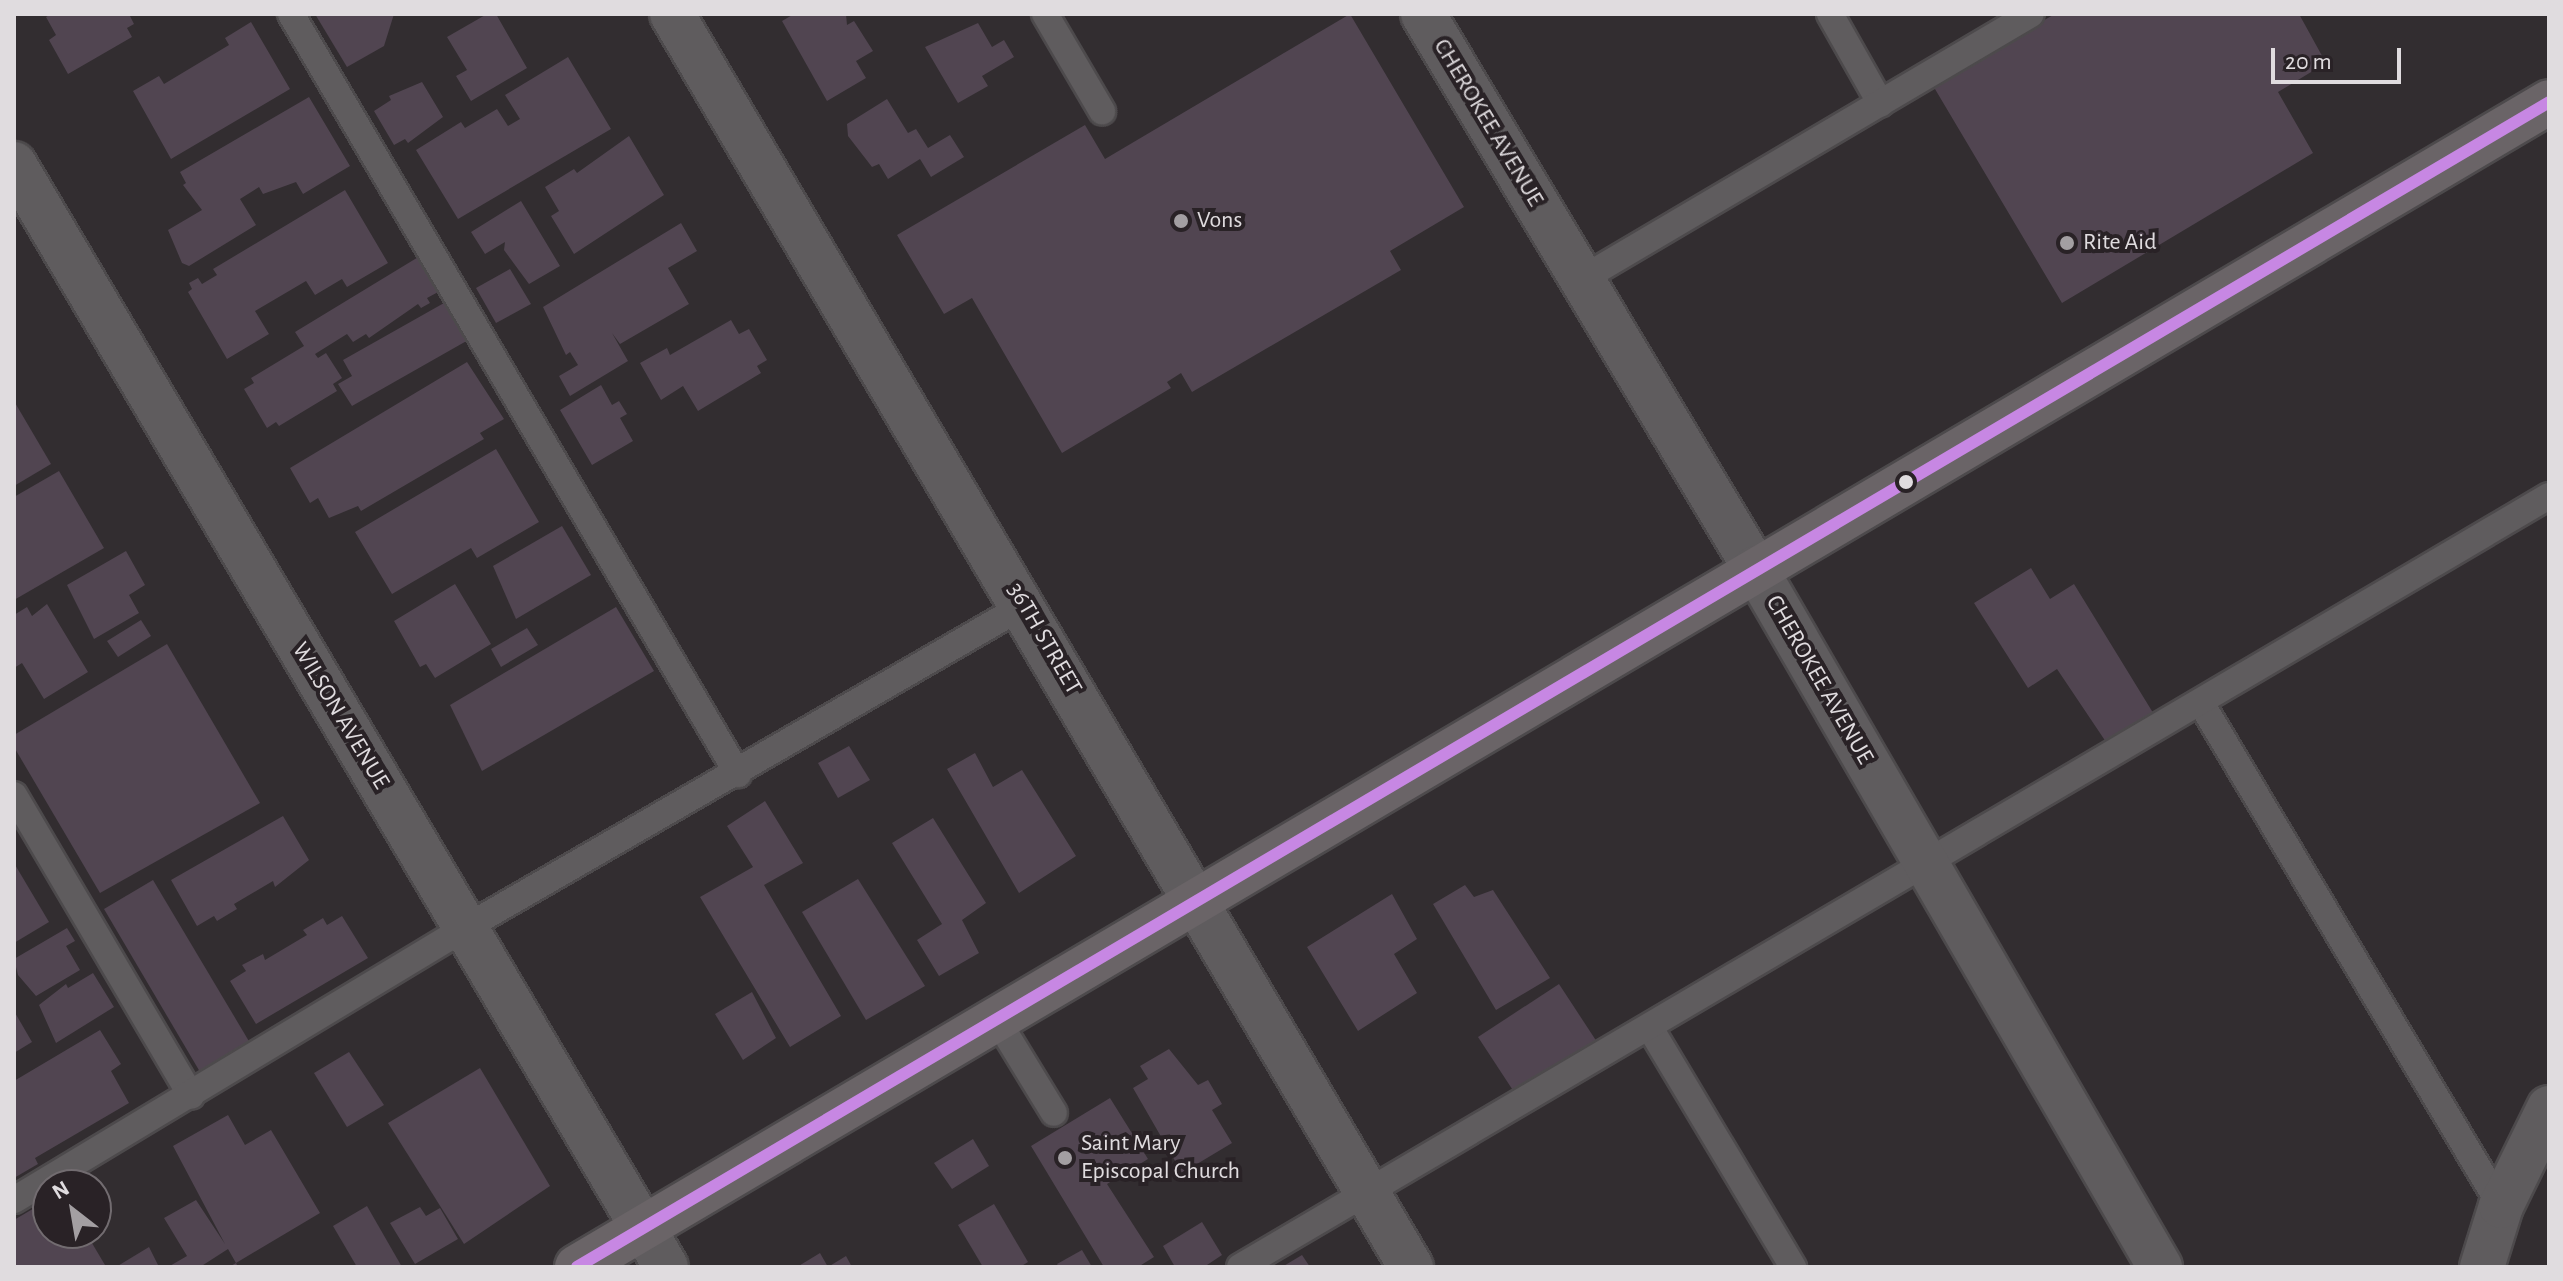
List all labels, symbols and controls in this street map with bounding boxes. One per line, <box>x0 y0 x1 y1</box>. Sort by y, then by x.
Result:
scale bar <box>2275 32 2405 82</box>
street label: CHEROKEE AVENUE <box>1427 34 1549 212</box>
text: 20 m <box>2285 50 2332 74</box>
place label: Vons <box>1197 207 1242 235</box>
marker: Vons <box>1172 212 1190 230</box>
place label: Rite Aid <box>2083 229 2157 257</box>
marker: Rite Aid <box>2058 234 2076 252</box>
unlabelled marker <box>1898 474 1914 490</box>
street label: 36TH STREET <box>1000 578 1088 700</box>
street label: CHEROKEE AVENUE <box>1759 590 1879 770</box>
street label: WILSON AVENUE <box>285 637 395 795</box>
place label: Saint Mary Episcopal Church <box>1081 1130 1240 1186</box>
marker: Saint Mary Episcopal Church <box>1056 1149 1074 1167</box>
north arrow <box>32 1169 112 1249</box>
text: N <box>48 1177 73 1204</box>

